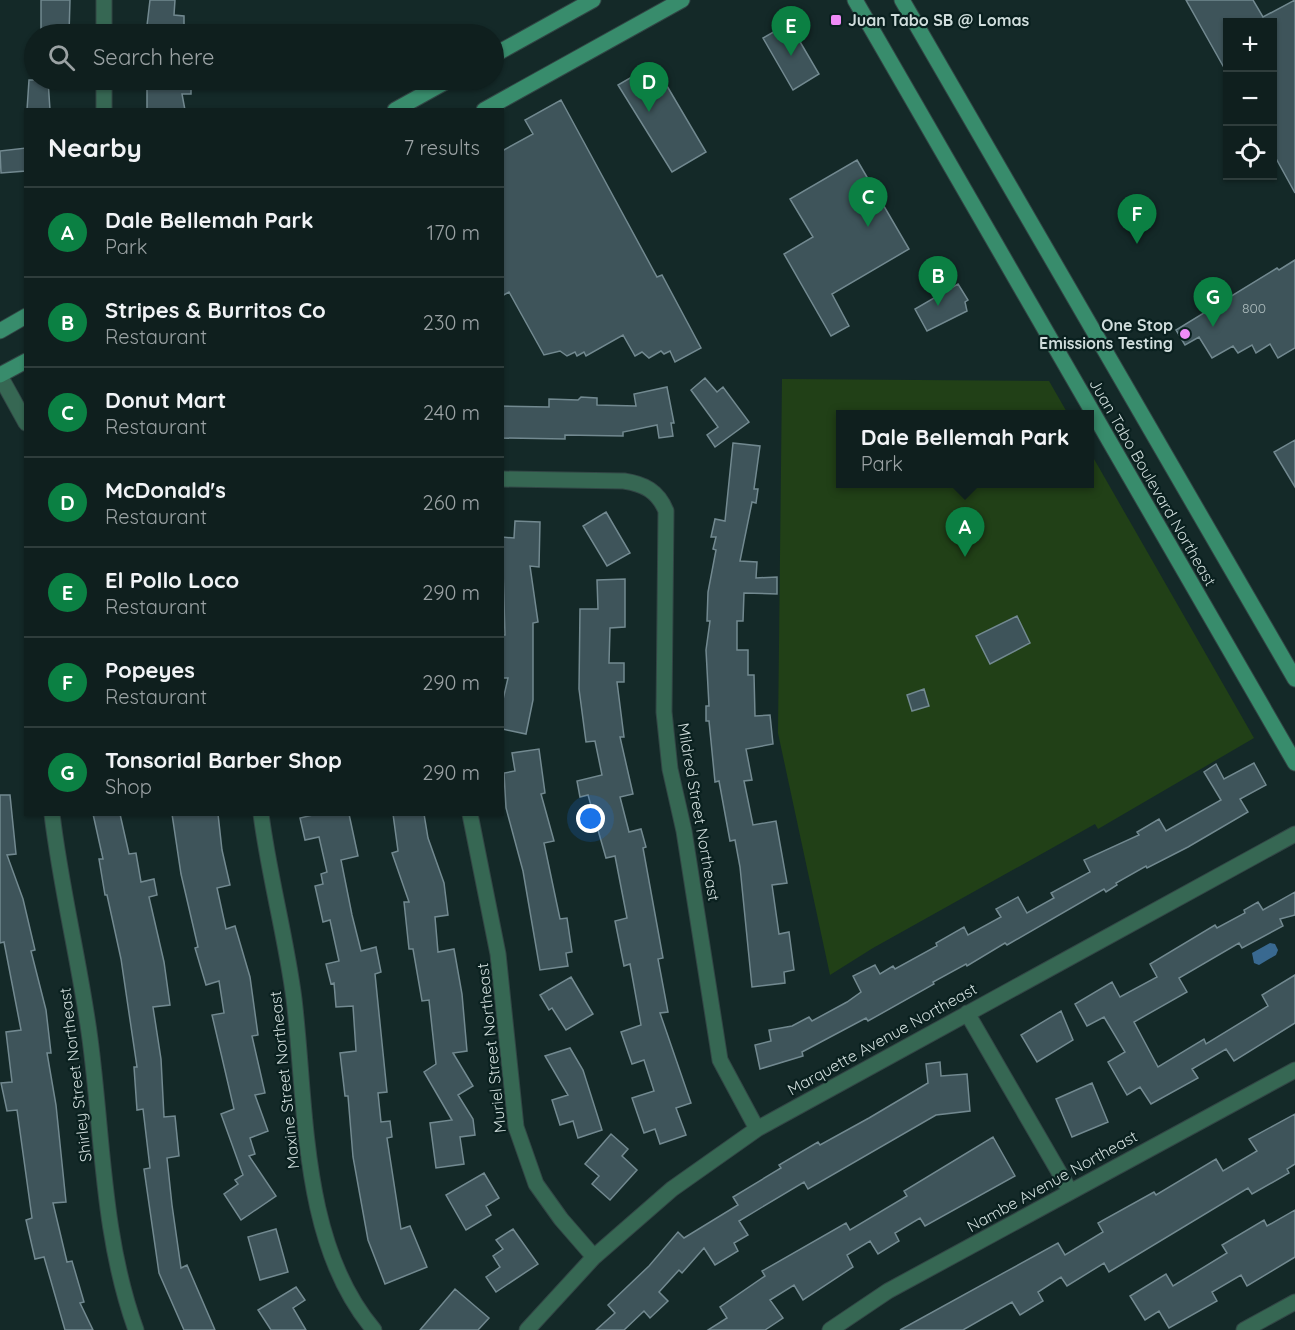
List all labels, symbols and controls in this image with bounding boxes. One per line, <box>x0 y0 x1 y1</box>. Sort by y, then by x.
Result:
pin: E <box>772 7 810 56</box>
place label: Juan Tabo SB @ Lomas <box>848 10 1029 30</box>
marker: Juan Tabo SB @ Lomas <box>829 13 843 27</box>
map controls <box>1223 18 1277 180</box>
button: + <box>1223 18 1277 72</box>
search box <box>24 24 504 90</box>
icon: search <box>45 41 78 74</box>
text: Search here <box>93 43 214 71</box>
pin: D <box>630 63 668 112</box>
button: − <box>1223 72 1277 126</box>
button: locate <box>1223 126 1277 180</box>
text: Nearby <box>48 131 142 164</box>
text: 7 results <box>404 135 480 160</box>
pin: C <box>848 178 888 227</box>
pin: F <box>1118 194 1156 244</box>
text: Dale Bellemah Park <box>105 206 314 234</box>
text: A <box>61 220 74 245</box>
text: 170 m <box>427 220 480 245</box>
text: Park <box>105 234 147 259</box>
pin: B <box>918 256 958 306</box>
pin: G <box>1194 278 1232 327</box>
text: Stripes & Burritos Co <box>105 296 326 324</box>
house number: 800 <box>1242 299 1266 317</box>
text: B <box>61 310 74 335</box>
text: 230 m <box>423 310 480 335</box>
place label: One Stop Emissions Testing <box>1039 315 1173 353</box>
text: Restaurant <box>105 324 207 349</box>
marker: One Stop Emissions Testing <box>1178 327 1192 341</box>
street label: Juan Tabo Boulevard Northeast <box>1085 375 1221 589</box>
text: Donut Mart <box>105 386 226 414</box>
text: C <box>61 400 74 425</box>
text: 240 m <box>423 400 480 425</box>
popup <box>836 410 1094 488</box>
text: Restaurant <box>105 414 207 439</box>
text: Dale Bellemah Park <box>861 423 1069 451</box>
text: Park <box>861 451 903 476</box>
text: McDonald's <box>105 476 226 504</box>
text: D <box>60 490 75 515</box>
text: 260 m <box>423 490 480 515</box>
text: Restaurant <box>105 504 207 529</box>
pin: A <box>946 508 984 557</box>
text: El Pollo Loco <box>105 566 239 594</box>
text: E <box>62 580 73 605</box>
text: 290 m <box>422 580 480 605</box>
text: Restaurant <box>105 594 207 619</box>
text: Popeyes <box>105 656 195 684</box>
text: F <box>62 670 73 695</box>
text: 290 m <box>422 670 480 695</box>
text: Restaurant <box>105 684 207 709</box>
street label: Mildred Street Northeast <box>673 721 725 903</box>
text: Tonsorial Barber Shop <box>105 746 342 774</box>
text: G <box>61 760 74 785</box>
text: 290 m <box>422 760 480 785</box>
text: Shop <box>105 774 152 799</box>
your location <box>576 804 605 833</box>
street label: Muriel Street Northeast <box>472 962 510 1134</box>
street label: Marquette Avenue Northeast <box>784 978 980 1100</box>
street label: Shirley Street Northeast <box>54 987 96 1163</box>
street label: Maxine Street Northeast <box>265 990 303 1170</box>
street label: Nambe Avenue Northeast <box>963 1126 1141 1236</box>

